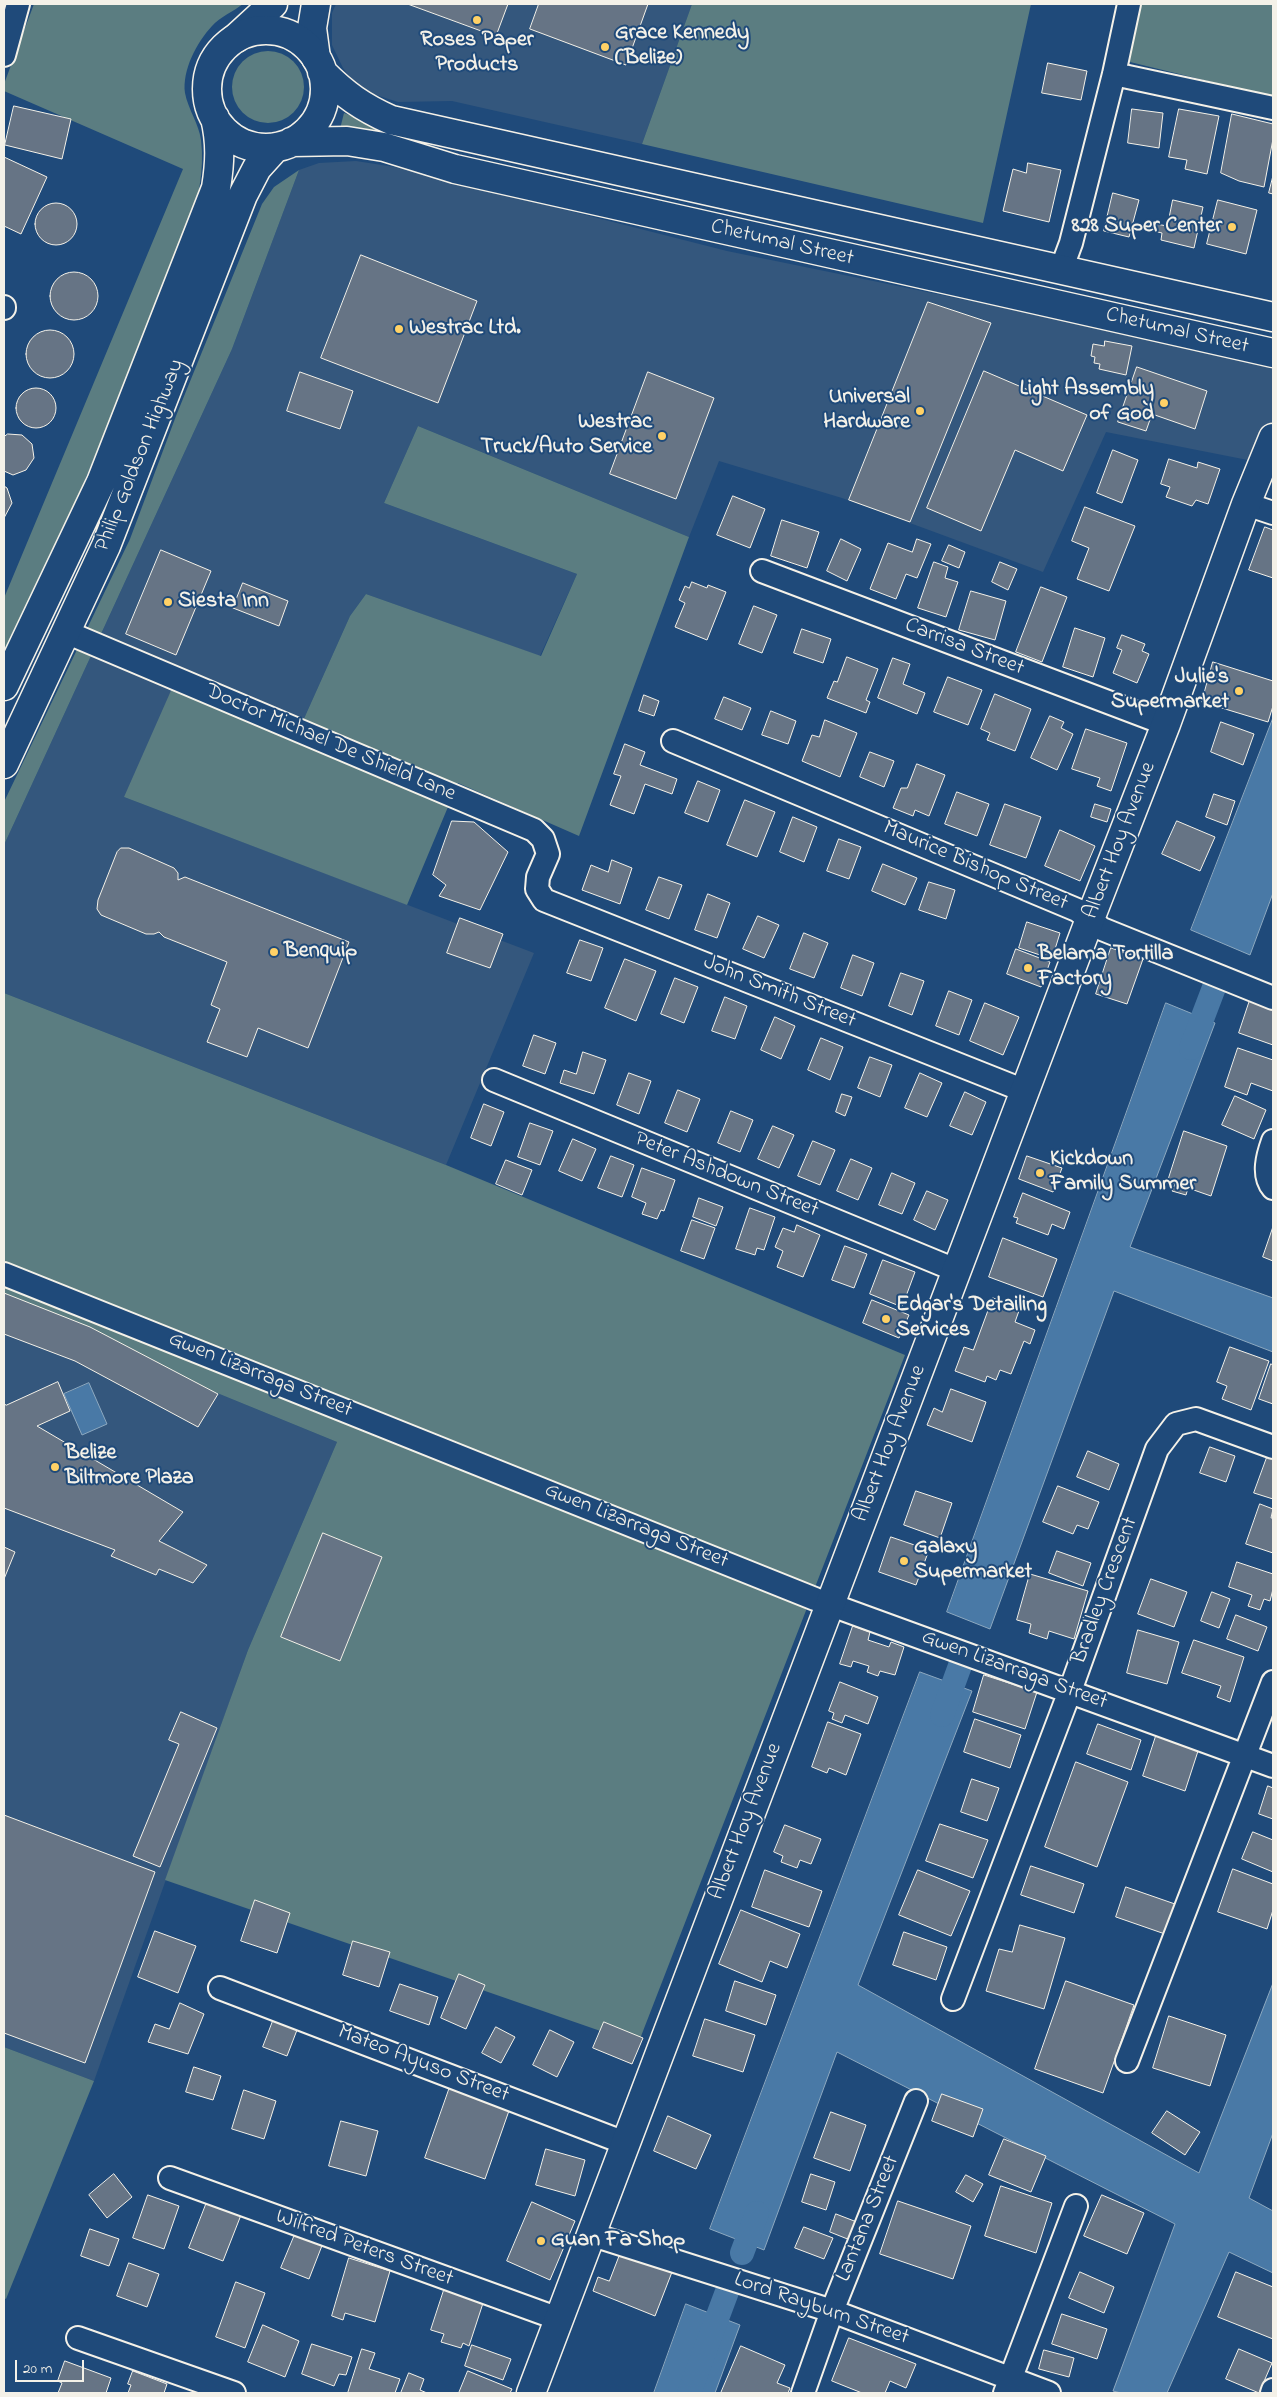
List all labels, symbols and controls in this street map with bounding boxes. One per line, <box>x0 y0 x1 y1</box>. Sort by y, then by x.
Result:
marker: Roses Paper Products <box>471 14 483 26</box>
place label: Grace Kennedy (Belize) <box>615 21 749 72</box>
place label: Roses Paper Products <box>420 28 534 80</box>
marker: Grace Kennedy (Belize) <box>599 41 611 53</box>
place label: 828 Super Center <box>1071 214 1222 240</box>
street label: Chetumal Street <box>708 215 856 273</box>
marker: 828 Super Center <box>1226 221 1238 233</box>
street label: Chetumal Street <box>1103 303 1251 361</box>
place label: Westrac Ltd. <box>409 316 521 342</box>
marker: Westrac Ltd. <box>393 323 405 335</box>
street label: Philip Goldson Highway <box>90 356 192 556</box>
place label: Light Assembly of God <box>1020 377 1154 428</box>
place label: Universal Hardware <box>823 385 910 436</box>
marker: Light Assembly of God <box>1158 397 1170 409</box>
marker: Universal Hardware <box>914 405 926 417</box>
place label: Westrac Truck/Auto Service <box>481 410 652 462</box>
marker: Westrac Truck/Auto Service <box>656 430 668 442</box>
place label: Siesta Inn <box>178 589 269 615</box>
marker: Siesta Inn <box>162 596 174 608</box>
street label: Carrisa Street <box>901 613 1027 683</box>
place label: Julie's Supermarket <box>1111 665 1229 716</box>
street label: Doctor Michael De Shield Lane <box>201 679 459 809</box>
marker: Julie's Supermarket <box>1233 685 1245 697</box>
street label: Albert Hoy Avenue <box>1079 759 1163 923</box>
street label: Maurice Bishop Street <box>879 816 1071 918</box>
place label: Benquip <box>284 939 357 965</box>
place label: Belama Tortilla Factory <box>1038 942 1173 994</box>
marker: Benquip <box>268 946 280 958</box>
street label: John Smith Street <box>699 950 859 1036</box>
marker: Belama Tortilla Factory <box>1022 962 1034 974</box>
street label: Peter Ashdown Street <box>630 1127 822 1225</box>
place label: Kickdown Family Summer <box>1050 1147 1196 1198</box>
marker: Kickdown Family Summer <box>1034 1167 1046 1179</box>
place label: Edgar's Detailing Services <box>896 1293 1047 1344</box>
marker: Edgar's Detailing Services <box>880 1313 892 1325</box>
street label: Gwen Lizarraga Street <box>164 1327 356 1425</box>
street label: Albert Hoy Avenue <box>849 1362 933 1526</box>
place label: Belize Biltmore Plaza <box>65 1441 194 1492</box>
marker: Belize Biltmore Plaza <box>49 1461 61 1473</box>
street label: Gwen Lizarraga Street <box>540 1478 732 1576</box>
street label: Bradley Crescent <box>1067 1514 1145 1668</box>
place label: Galaxy Supermarket <box>914 1535 1032 1586</box>
marker: Galaxy Supermarket <box>898 1555 910 1567</box>
street label: Gwen Lizarraga Street <box>917 1625 1111 1717</box>
street label: Albert Hoy Avenue <box>705 1740 789 1904</box>
street label: Mateo Ayuso Street <box>334 2020 512 2110</box>
street label: Lantana Street <box>832 2152 906 2286</box>
street label: Wilfred Peters Street <box>271 2205 457 2293</box>
place label: Guan Fa Shop <box>551 2228 685 2254</box>
marker: Guan Fa Shop <box>535 2235 547 2247</box>
street label: Lord Rayburn Street <box>730 2268 912 2352</box>
scale bar <box>18 2350 86 2382</box>
text: 20 m <box>23 2358 52 2380</box>

